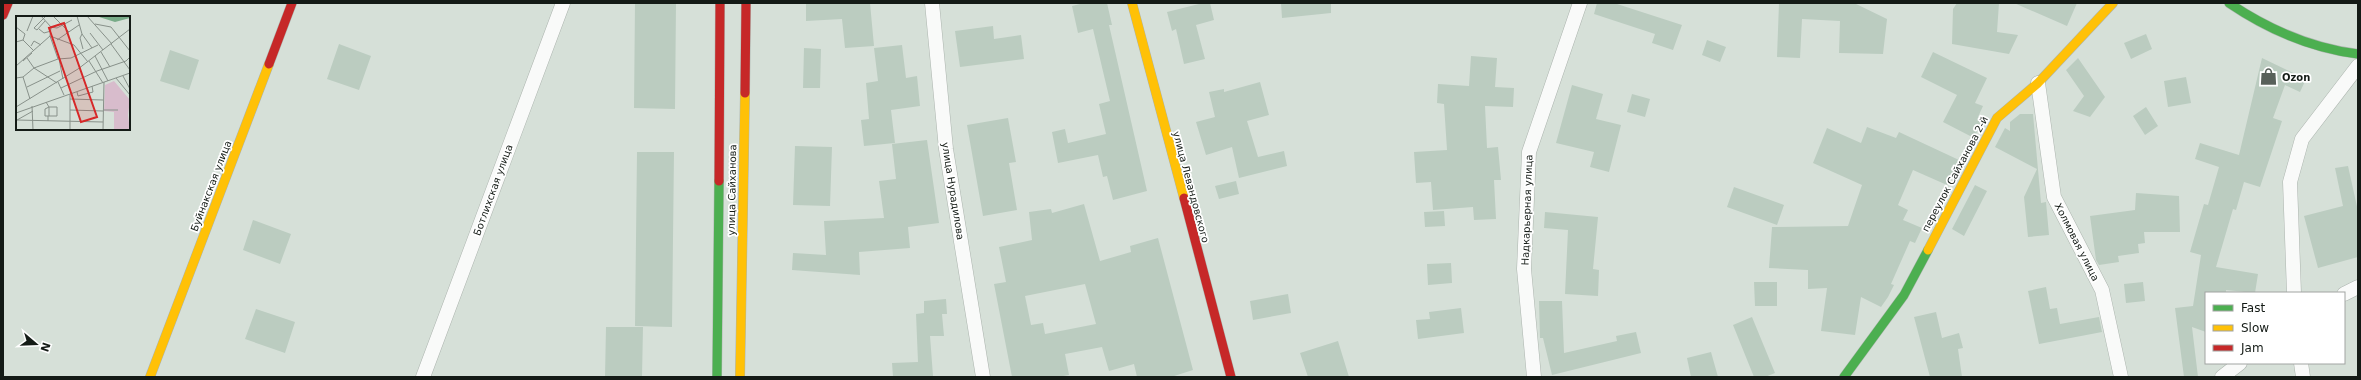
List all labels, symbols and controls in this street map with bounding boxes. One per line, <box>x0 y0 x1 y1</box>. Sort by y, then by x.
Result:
inset map <box>16 16 130 130</box>
shop icon: Ozon <box>2259 67 2279 87</box>
place label: Ozon <box>2282 72 2310 83</box>
street label: переулок Сайханова 2-й <box>1920 115 1990 233</box>
street label: улица Левандовского <box>1171 130 1211 244</box>
street label: Буйнакская улица <box>189 139 233 233</box>
street label: улица Нурадилова <box>940 141 966 241</box>
street label: Ботлихская улица <box>471 143 515 237</box>
street label: улица Сайханова <box>726 144 738 236</box>
street label: Надкарьерная улица <box>1520 154 1534 266</box>
street label: Холмовая улица <box>2053 201 2101 283</box>
legend <box>2205 292 2345 364</box>
text: Fast <box>2241 301 2265 315</box>
text: Slow <box>2241 321 2269 335</box>
north arrow <box>16 324 56 364</box>
text: N <box>37 341 53 354</box>
text: Jam <box>2240 341 2264 355</box>

